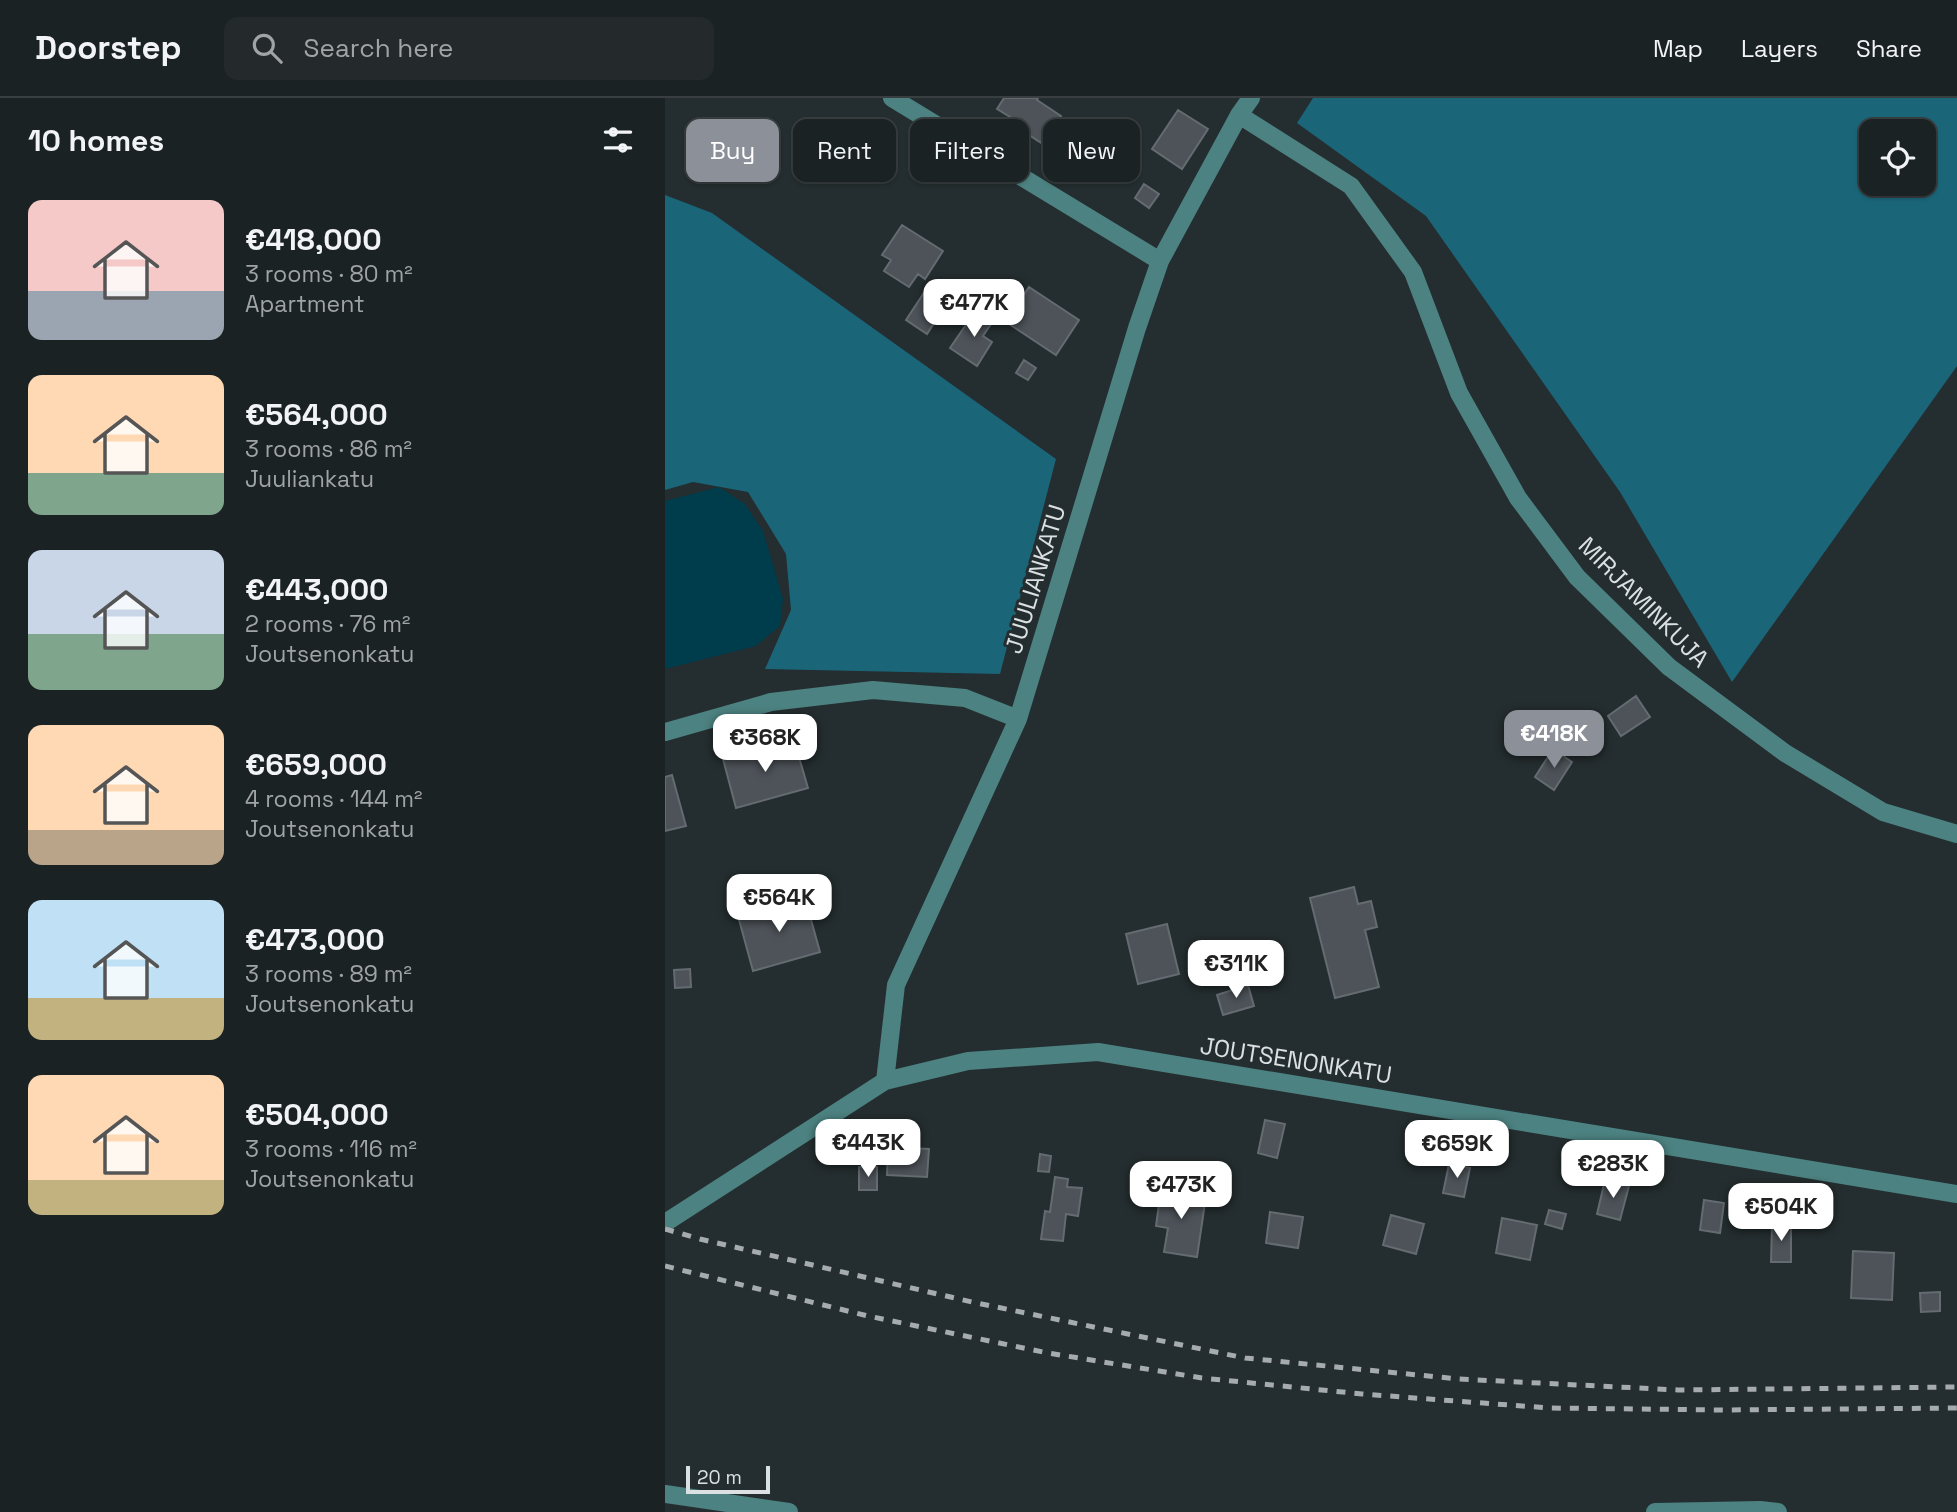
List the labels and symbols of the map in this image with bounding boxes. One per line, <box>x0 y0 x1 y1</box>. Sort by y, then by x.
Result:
pin: €477K <box>925 280 1023 339</box>
street label: JUULIANKATU <box>998 501 1072 657</box>
street label: MIRJAMINKUJA <box>1572 530 1716 674</box>
pin: €418K <box>1505 710 1603 770</box>
pin: €368K <box>716 714 814 774</box>
pin: €564K <box>730 874 828 934</box>
pin: €311K <box>1187 940 1285 1000</box>
street label: JOUTSENONKATU <box>1198 1030 1394 1090</box>
pin: €443K <box>819 1119 917 1179</box>
pin: €659K <box>1408 1121 1506 1180</box>
pin: €283K <box>1564 1140 1662 1200</box>
pin: €473K <box>1132 1162 1230 1221</box>
pin: €504K <box>1732 1184 1830 1243</box>
scale bar <box>686 1463 770 1495</box>

